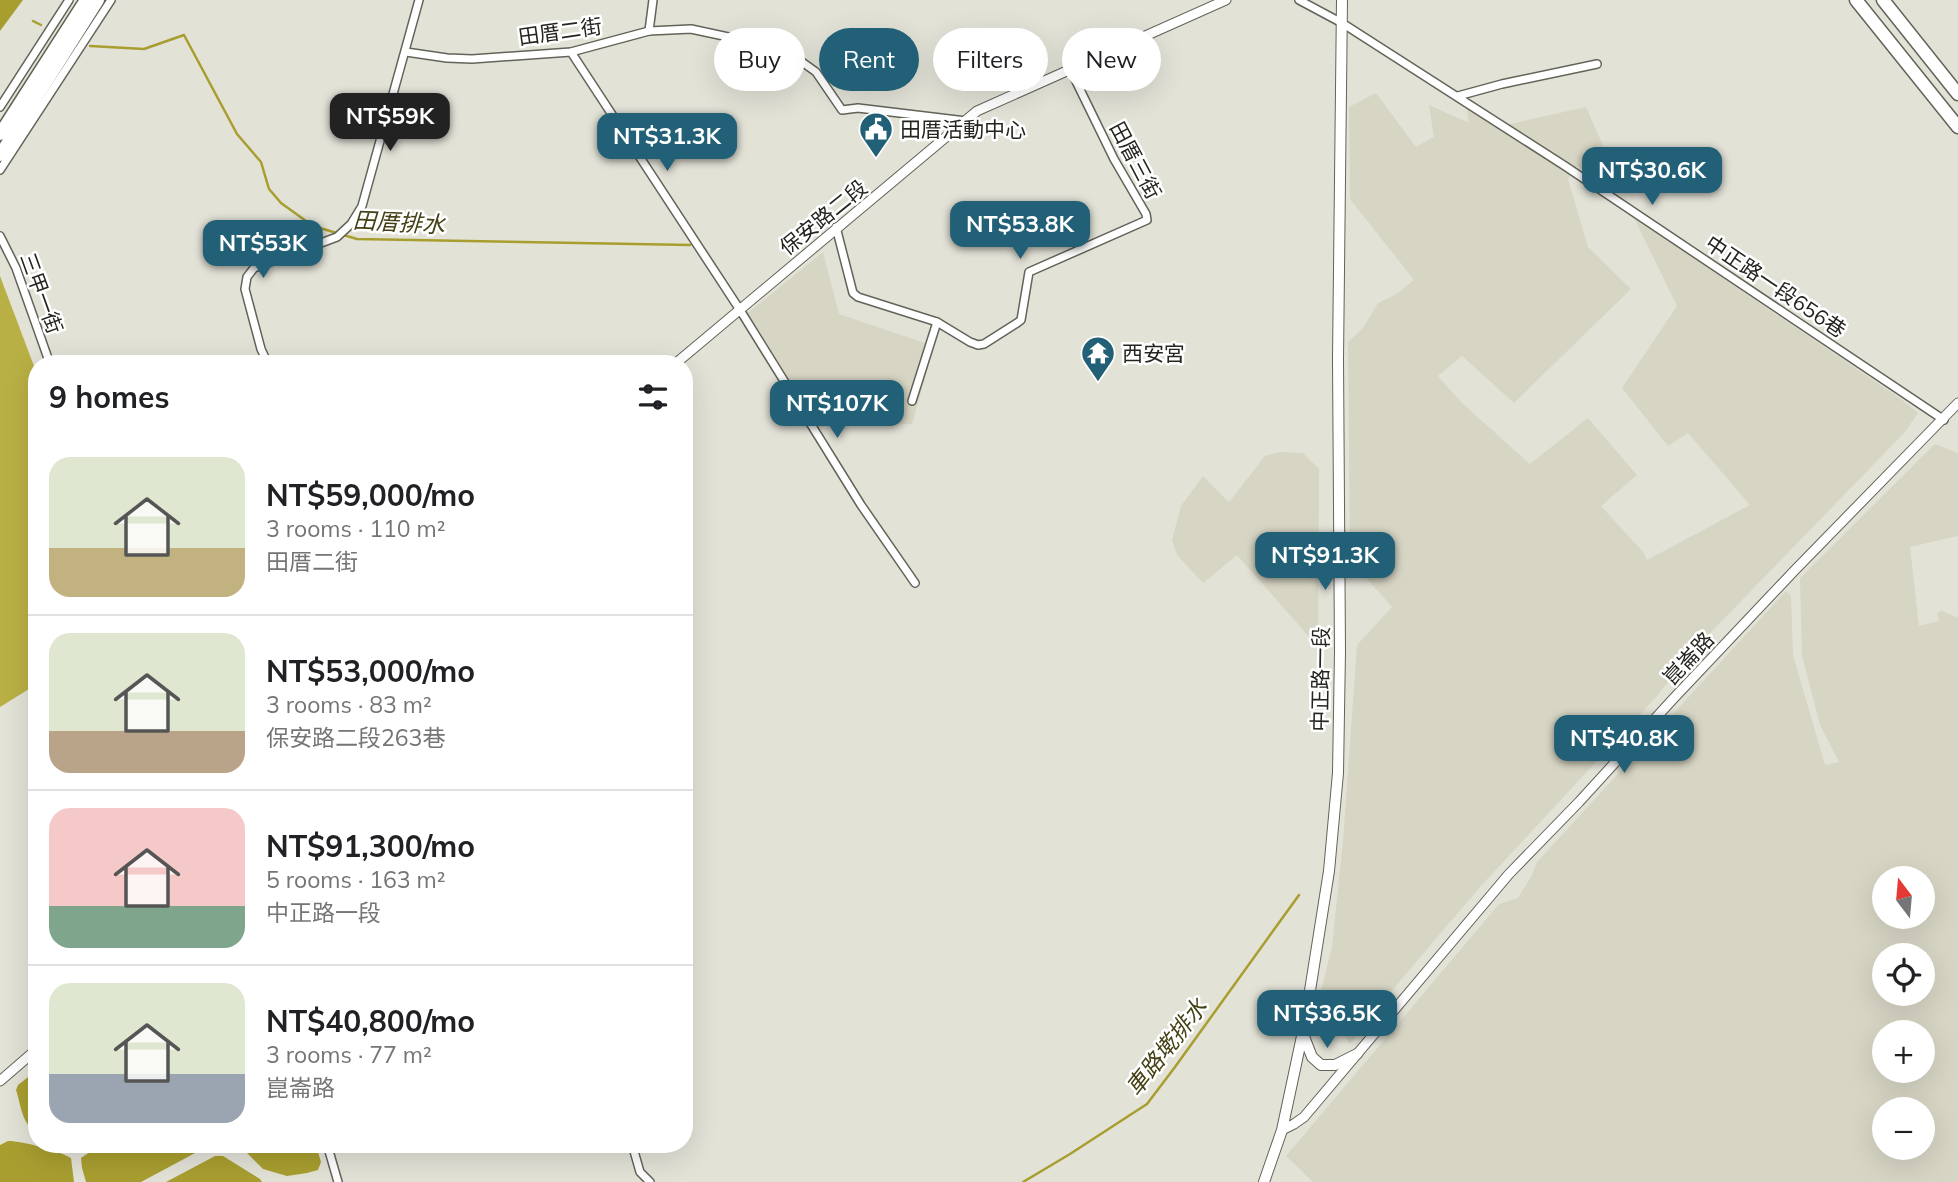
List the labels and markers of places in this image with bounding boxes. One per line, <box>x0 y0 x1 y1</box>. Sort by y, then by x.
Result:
pin: NT$59K <box>333 94 447 153</box>
public building icon: 田厝活動中心 <box>857 110 895 159</box>
pin: NT$31.3K <box>595 114 739 173</box>
place label: 田厝活動中心 <box>900 116 1026 142</box>
pin: NT$30.6K <box>1580 148 1724 207</box>
pin: NT$53.8K <box>948 202 1092 261</box>
pin: NT$53K <box>206 220 320 280</box>
temple icon: 西安宮 <box>1079 334 1117 383</box>
place label: 西安宮 <box>1122 340 1185 366</box>
pin: NT$107K <box>772 380 902 440</box>
pin: NT$91.3K <box>1253 532 1397 592</box>
pin: NT$40.8K <box>1552 716 1696 775</box>
pin: NT$36.5K <box>1255 990 1399 1050</box>

